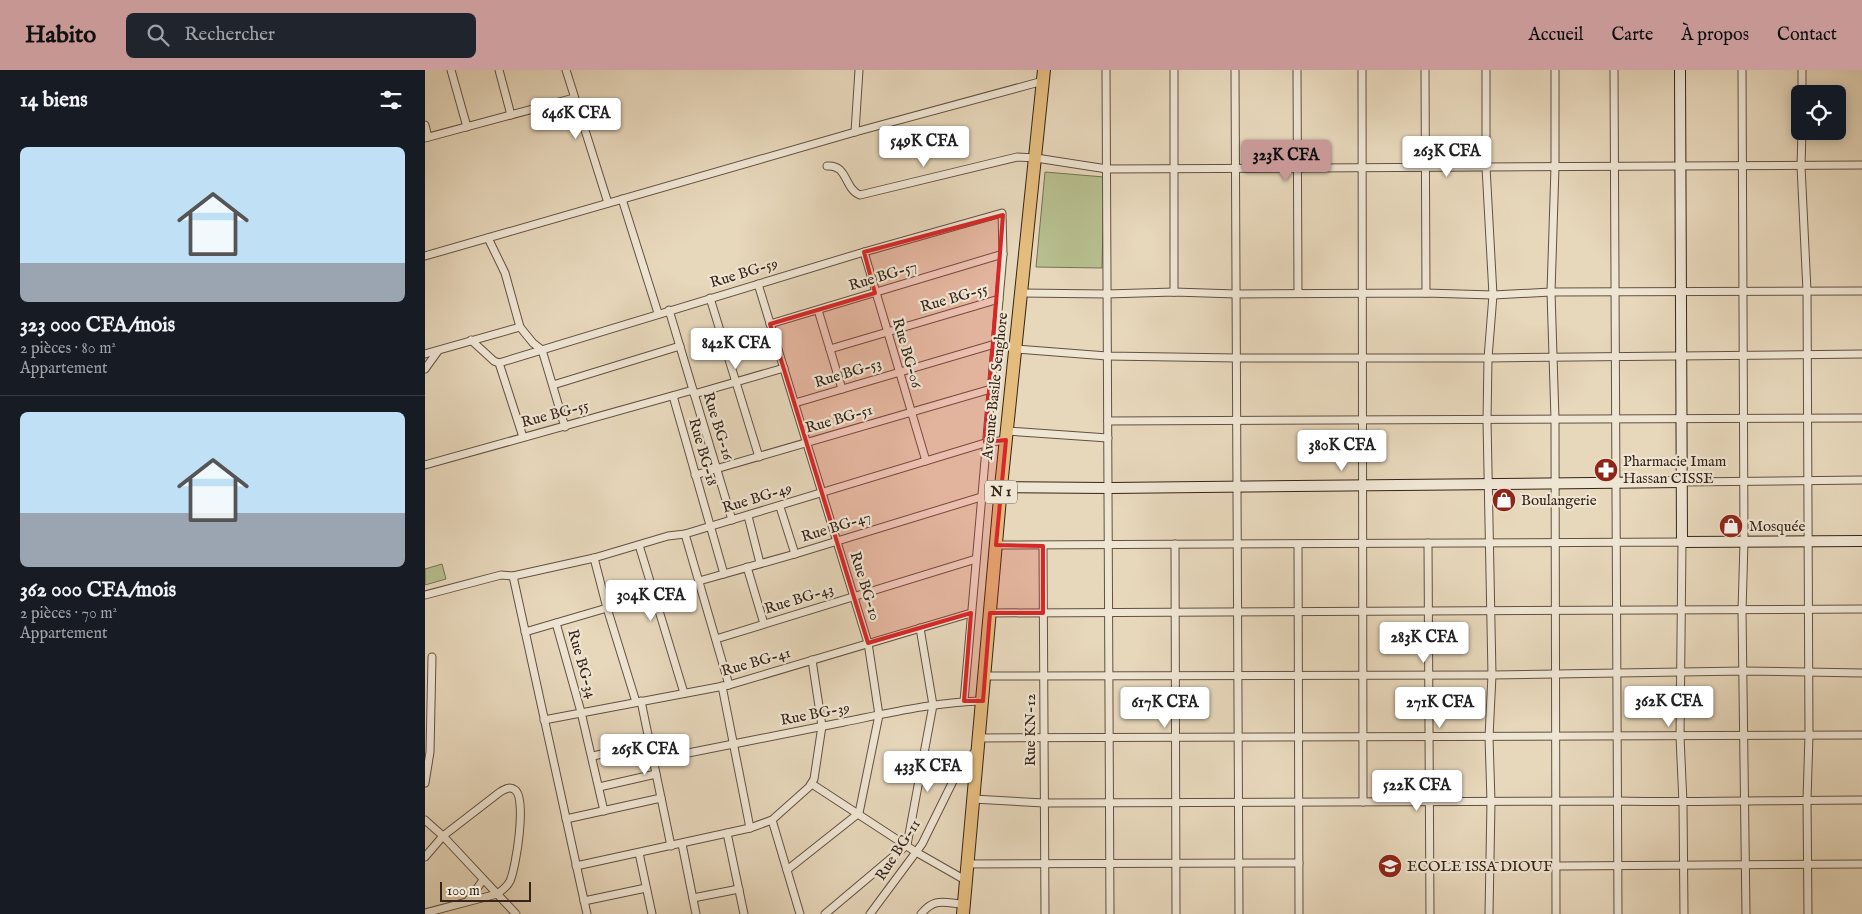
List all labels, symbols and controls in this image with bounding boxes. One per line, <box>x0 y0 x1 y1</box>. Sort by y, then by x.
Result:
search box <box>126 13 476 58</box>
text: Habito <box>25 20 96 51</box>
icon: search <box>144 21 172 49</box>
text: Rechercher <box>184 23 275 47</box>
text: Accueil <box>1529 24 1584 47</box>
text: Carte <box>1612 24 1653 47</box>
text: À propos <box>1681 24 1749 47</box>
text: Contact <box>1777 24 1837 47</box>
map controls <box>1791 85 1846 140</box>
button: locate <box>1791 85 1846 140</box>
icon: filters <box>377 86 405 114</box>
text: 14 biens <box>20 87 88 114</box>
pin: 646K CFA <box>524 98 628 140</box>
text: 646K CFA <box>542 104 610 124</box>
pin: 549K CFA <box>872 126 976 168</box>
text: 549K CFA <box>890 132 958 152</box>
pin: 263K CFA <box>1395 136 1499 178</box>
pin: 323K CFA <box>1234 140 1338 182</box>
text: 263K CFA <box>1413 142 1481 162</box>
text: 323K CFA <box>1253 146 1319 166</box>
icon: home <box>168 179 258 269</box>
street label: Rue BG-59 <box>708 254 780 292</box>
street label: Rue BG-57 <box>846 257 920 295</box>
street label: Rue BG-55 <box>918 279 990 317</box>
street label: Avenue Basile Senghore <box>978 311 1012 462</box>
text: 323 000 CFA/mois <box>20 312 175 339</box>
street label: Rue BG-06 <box>888 316 926 391</box>
pin: 842K CFA <box>684 328 788 370</box>
text: 842K CFA <box>702 334 770 354</box>
text: 2 pièces · 80 m² <box>20 339 116 359</box>
street label: Rue BG-53 <box>812 354 884 392</box>
text: Appartement <box>20 359 107 379</box>
street label: Rue BG-16 <box>699 390 738 463</box>
street label: Rue BG-55 <box>519 396 591 432</box>
street label: Rue BG-51 <box>803 400 875 438</box>
street label: Rue BG-18 <box>684 416 722 488</box>
pin: 380K CFA <box>1290 430 1394 472</box>
text: 380K CFA <box>1308 436 1376 456</box>
icon: home <box>168 445 258 535</box>
place label: Pharmacie Imam Hassan CISSE <box>1623 452 1727 488</box>
pharmacy icon: Pharmacie Imam Hassan CISSE <box>1593 457 1619 483</box>
street label: Rue BG-49 <box>720 478 794 518</box>
road number: N 1 <box>985 481 1017 504</box>
shop icon: Boulangerie <box>1491 487 1517 513</box>
place label: Boulangerie <box>1521 491 1597 510</box>
street label: Rue BG-47 <box>799 507 873 547</box>
shop icon: Mosquée <box>1718 513 1744 539</box>
place label: Mosquée <box>1749 517 1805 536</box>
street label: Rue BG-10 <box>846 549 884 623</box>
text: 362 000 CFA/mois <box>20 577 176 604</box>
pin: 304K CFA <box>599 580 703 622</box>
street label: Rue BG-43 <box>762 580 836 618</box>
text: 304K CFA <box>617 586 685 606</box>
text: 2 pièces · 70 m² <box>20 604 117 624</box>
pin: 283K CFA <box>1372 622 1476 664</box>
text: Appartement <box>20 624 107 644</box>
street label: Rue BG-34 <box>563 627 601 701</box>
text: 283K CFA <box>1391 628 1457 648</box>
street label: Rue BG-41 <box>719 643 793 681</box>
pin: 617K CFA <box>1113 686 1217 729</box>
pin: 271K CFA <box>1388 686 1492 729</box>
pin: 362K CFA <box>1617 686 1721 728</box>
text: 362K CFA <box>1635 692 1703 712</box>
text: 617K CFA <box>1131 693 1199 713</box>
text: 271K CFA <box>1406 693 1474 713</box>
street label: Rue KN-12 <box>1021 694 1040 766</box>
street label: Rue BG-39 <box>779 698 851 730</box>
pin: 265K CFA <box>593 734 697 776</box>
text: 265K CFA <box>611 740 679 760</box>
pin: 433K CFA <box>876 750 980 793</box>
text: 433K CFA <box>895 757 961 777</box>
pin: 522K CFA <box>1365 770 1469 812</box>
text: 522K CFA <box>1383 776 1451 796</box>
street label: Rue BG-11 <box>871 816 925 884</box>
school or university icon: ECOLE ISSA DIOUF <box>1377 853 1403 879</box>
place label: ECOLE ISSA DIOUF <box>1407 857 1553 876</box>
scale bar <box>440 879 531 902</box>
text: 100 m <box>447 882 480 900</box>

